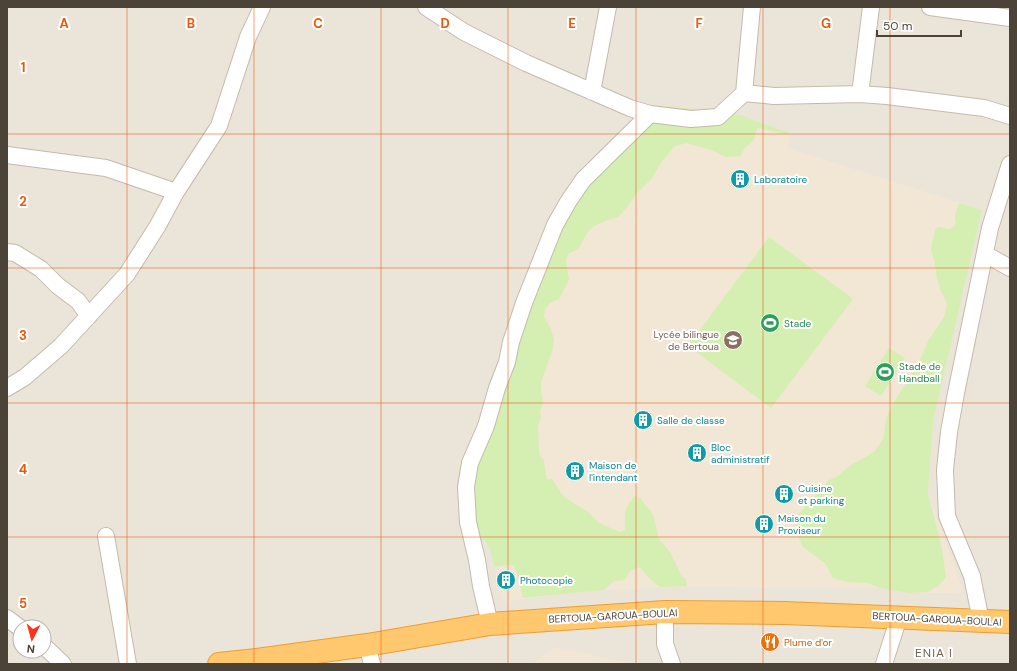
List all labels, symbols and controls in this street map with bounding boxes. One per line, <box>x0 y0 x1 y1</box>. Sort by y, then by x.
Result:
scale bar <box>877 12 961 38</box>
text: A <box>59 15 69 32</box>
text: B <box>187 15 195 32</box>
text: C <box>313 15 323 32</box>
text: D <box>440 15 450 32</box>
text: E <box>568 15 576 32</box>
text: F <box>695 15 703 32</box>
text: G <box>821 15 831 32</box>
text: 50 m <box>883 18 912 34</box>
text: 1 <box>21 59 25 76</box>
building icon: Laboratoire <box>729 168 751 190</box>
place label: Laboratoire <box>754 173 808 186</box>
text: 2 <box>19 193 27 210</box>
sports icon: Stade <box>759 312 781 334</box>
place label: Stade <box>784 317 811 330</box>
text: 3 <box>19 327 27 344</box>
place label: Lycée bilingue de Bertoua <box>653 328 719 353</box>
school or university icon: Lycée bilingue de Bertoua <box>722 329 744 351</box>
place label: Stade de Handball <box>899 360 941 385</box>
sports icon: Stade de Handball <box>874 361 896 383</box>
building icon: Salle de classe <box>632 409 654 431</box>
place label: Salle de classe <box>657 414 725 427</box>
place label: Bloc administratif <box>711 441 770 466</box>
building icon: Bloc administratif <box>686 442 708 464</box>
place label: Maison de l'intendant <box>589 459 638 484</box>
building icon: Maison de l'intendant <box>564 460 586 482</box>
text: 4 <box>19 461 27 478</box>
place label: Cuisine et parking <box>798 482 845 507</box>
building icon: Cuisine et parking <box>773 483 795 505</box>
place label: Maison du Proviseur <box>778 512 826 537</box>
building icon: Maison du Proviseur <box>753 513 775 535</box>
building icon: Photocopie <box>495 569 517 591</box>
place label: Photocopie <box>520 574 573 587</box>
text: 5 <box>19 595 27 612</box>
street label: BERTOUA-GAROUA-BOULAI <box>548 606 678 626</box>
street label: BERTOUA-GAROUA-BOULAI <box>872 609 1002 629</box>
north arrow <box>12 619 52 659</box>
restaurant icon: Plume d'or <box>759 631 781 653</box>
place label: Plume d'or <box>784 636 832 649</box>
text: N <box>26 642 36 656</box>
district label: ENIA I <box>915 645 953 661</box>

